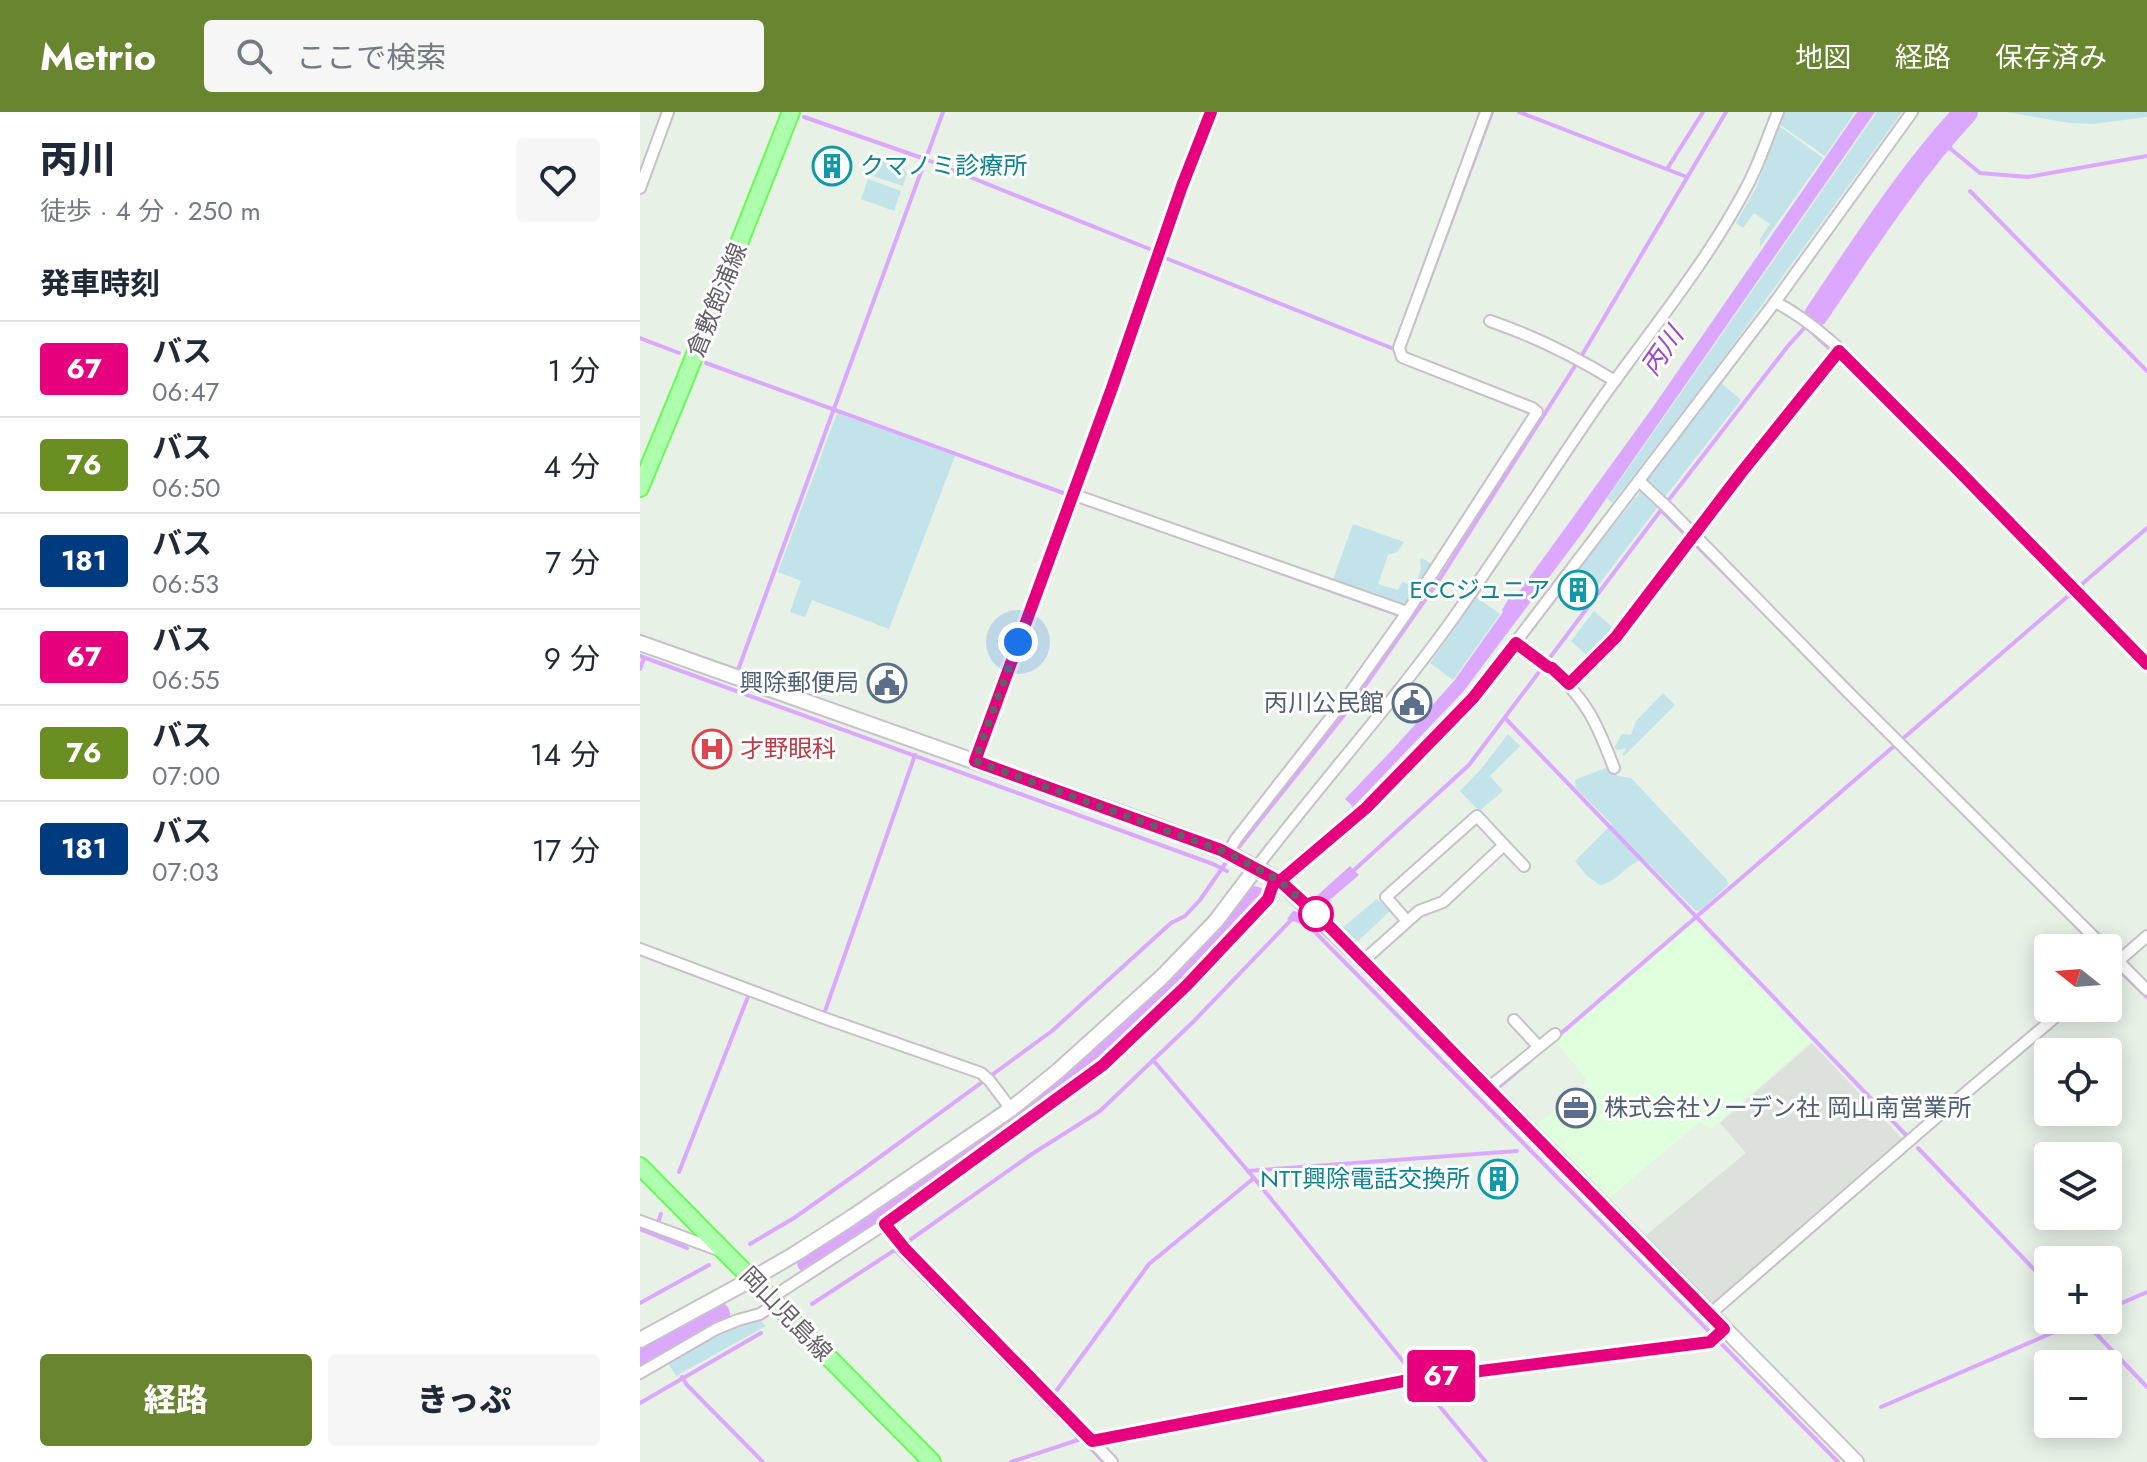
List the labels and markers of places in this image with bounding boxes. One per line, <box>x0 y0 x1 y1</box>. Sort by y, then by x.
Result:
building icon: クマノミ診療所 <box>811 145 853 187</box>
place label: クマノミ診療所 <box>860 148 1027 183</box>
building icon: ECCジュニア <box>1557 569 1599 611</box>
place label: ECCジュニア <box>1410 572 1550 607</box>
public building icon: 興除郵便局 <box>866 662 908 704</box>
place label: 興除郵便局 <box>739 665 859 700</box>
public building icon: 丙川公民館 <box>1391 682 1433 724</box>
place label: 丙川公民館 <box>1264 685 1384 720</box>
hospital icon: 才野眼科 <box>691 728 733 770</box>
place label: 才野眼科 <box>740 731 836 766</box>
unlabelled marker <box>1299 897 1333 931</box>
office icon: 株式会社ソーデン社 岡山南営業所 <box>1555 1087 1597 1129</box>
place label: 株式会社ソーデン社 岡山南営業所 <box>1604 1090 1971 1125</box>
building icon: NTT興除電話交換所 <box>1477 1158 1519 1200</box>
place label: NTT興除電話交換所 <box>1260 1161 1470 1196</box>

